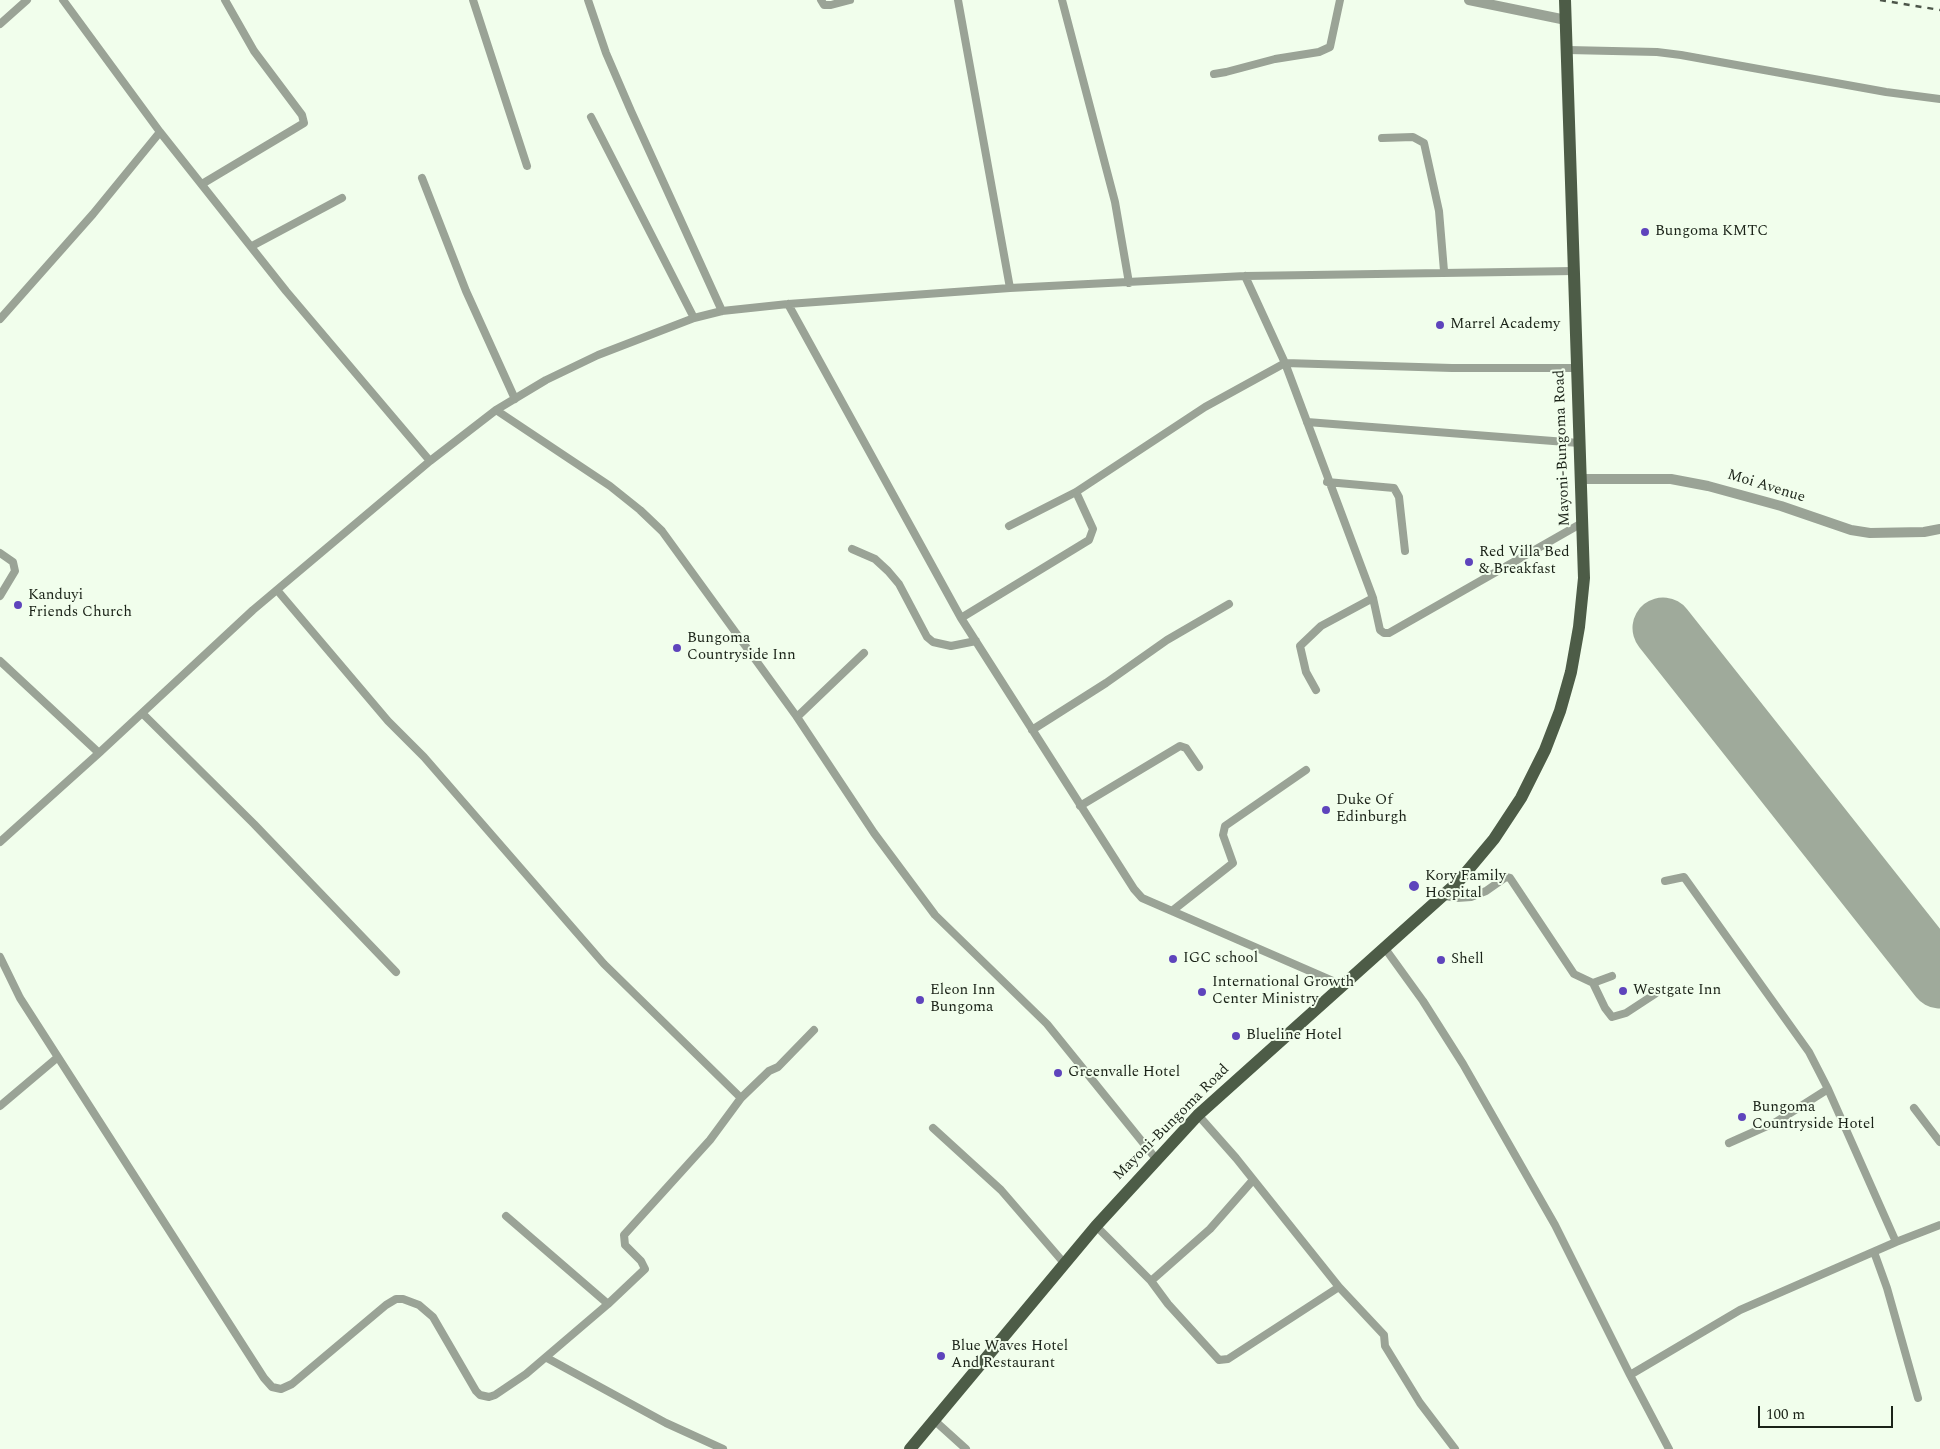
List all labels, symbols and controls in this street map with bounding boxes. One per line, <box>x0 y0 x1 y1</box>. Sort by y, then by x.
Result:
place label: Bungoma KMTC <box>1655 223 1768 241</box>
marker: Bungoma KMTC <box>1639 226 1651 238</box>
place label: Marrel Academy <box>1450 316 1560 334</box>
marker: Marrel Academy <box>1434 319 1446 331</box>
street label: Mayoni-Bungoma Road <box>1551 369 1575 527</box>
street label: Moi Avenue <box>1725 467 1807 507</box>
place label: Red Villa Bed & Breakfast <box>1479 544 1570 579</box>
marker: Red Villa Bed & Breakfast <box>1463 556 1475 568</box>
place label: Kanduyi Friends Church <box>28 587 132 622</box>
marker: Kanduyi Friends Church <box>12 599 24 611</box>
place label: Bungoma Countryside Inn <box>687 630 796 665</box>
marker: Bungoma Countryside Inn <box>671 642 683 654</box>
place label: Duke Of Edinburgh <box>1336 792 1407 827</box>
marker: Duke Of Edinburgh <box>1320 804 1332 816</box>
place label: Kory Family Hospital <box>1425 868 1506 903</box>
marker: Kory Family Hospital <box>1407 879 1421 893</box>
place label: IGC school <box>1183 950 1258 968</box>
place label: Shell <box>1451 951 1484 969</box>
marker: IGC school <box>1167 953 1179 965</box>
marker: Shell <box>1435 954 1447 966</box>
place label: International Growth Center Ministry <box>1212 974 1354 1009</box>
place label: Eleon Inn Bungoma <box>930 982 995 1017</box>
place label: Westgate Inn <box>1633 982 1721 1000</box>
marker: Westgate Inn <box>1617 985 1629 997</box>
marker: International Growth Center Ministry <box>1196 986 1208 998</box>
marker: Eleon Inn Bungoma <box>914 994 926 1006</box>
place label: Blueline Hotel <box>1246 1027 1342 1045</box>
marker: Blueline Hotel <box>1230 1030 1242 1042</box>
street label: Mayoni-Bungoma Road <box>1110 1061 1234 1185</box>
place label: Greenvalle Hotel <box>1068 1064 1180 1082</box>
marker: Greenvalle Hotel <box>1052 1067 1064 1079</box>
place label: Bungoma Countryside Hotel <box>1752 1099 1875 1134</box>
marker: Bungoma Countryside Hotel <box>1736 1111 1748 1123</box>
place label: Blue Waves Hotel And Restaurant <box>951 1338 1068 1373</box>
marker: Blue Waves Hotel And Restaurant <box>935 1350 947 1362</box>
scale bar <box>1760 1396 1895 1428</box>
text: 100 m <box>1766 1403 1805 1426</box>

